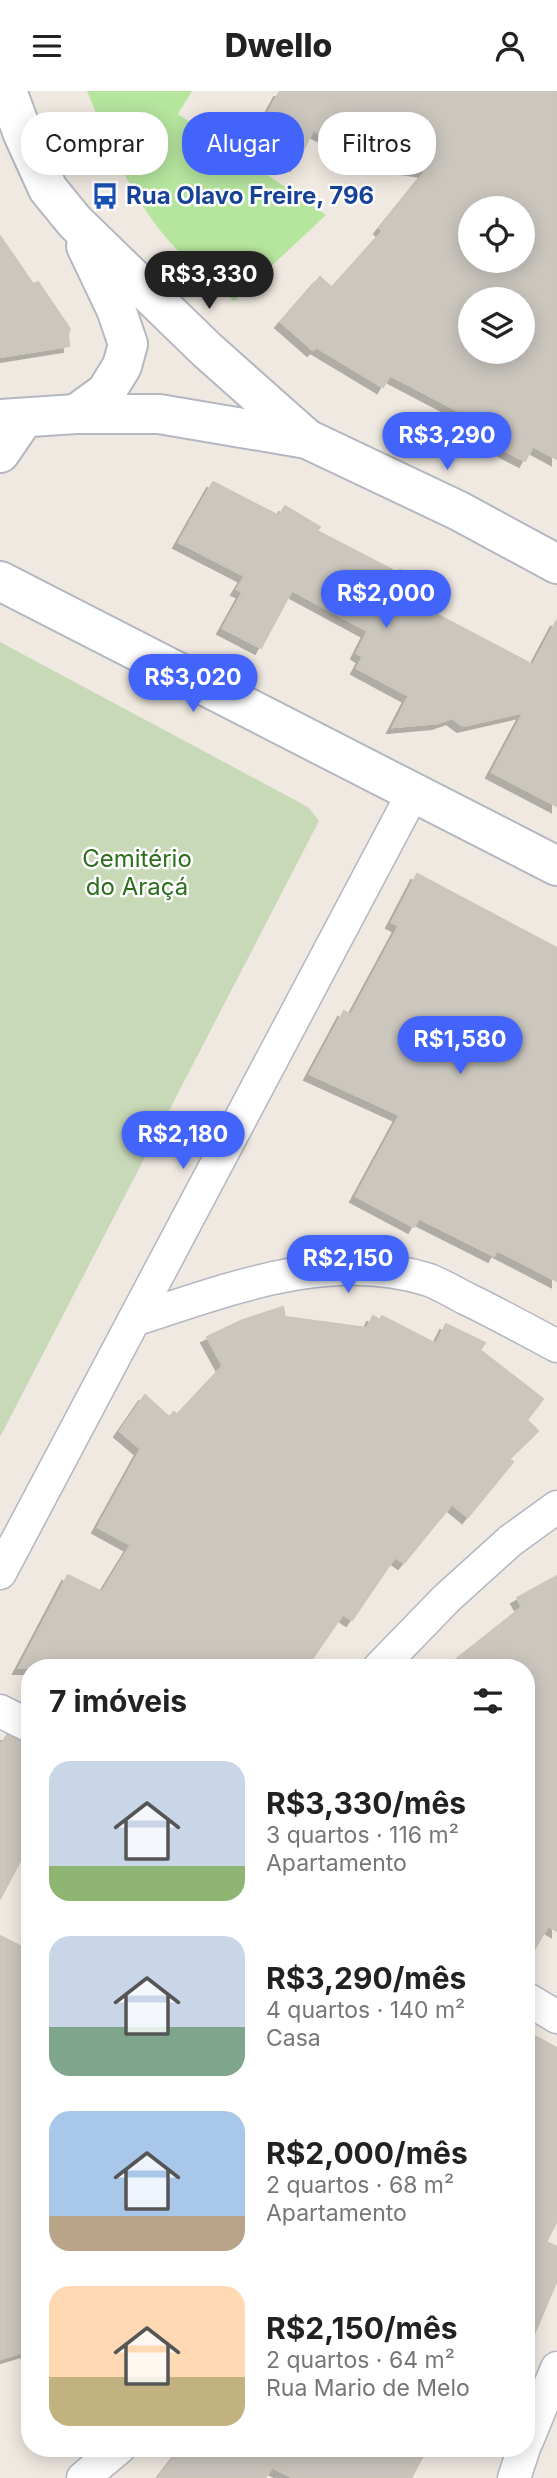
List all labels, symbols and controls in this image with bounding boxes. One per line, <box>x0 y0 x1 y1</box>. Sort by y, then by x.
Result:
text: Dwello <box>225 26 332 65</box>
icon: menu <box>28 27 66 65</box>
icon: person <box>491 27 529 65</box>
chip: Comprar <box>21 112 168 175</box>
chip: Alugar <box>182 112 304 175</box>
chip: Filtros <box>318 112 436 175</box>
bus stop icon: Rua Olavo Freire, 796 <box>90 181 120 211</box>
place label: Rua Olavo Freire, 796 <box>126 181 374 210</box>
map controls <box>458 196 535 364</box>
button: locate <box>458 196 535 273</box>
pin: R$3,330 <box>144 251 274 311</box>
text: R$3,330 <box>161 260 257 288</box>
button: layers <box>458 287 535 364</box>
pin: R$3,290 <box>382 413 512 472</box>
text: R$3,290 <box>398 421 496 449</box>
pin: R$2,000 <box>321 571 451 630</box>
text: R$2,000 <box>337 579 435 607</box>
pin: R$3,020 <box>128 655 258 714</box>
text: R$3,020 <box>144 663 242 691</box>
park label: Cemitério do Araçá <box>82 844 192 901</box>
pin: R$1,580 <box>395 1017 525 1076</box>
text: R$1,580 <box>414 1025 506 1053</box>
pin: R$2,180 <box>118 1111 248 1171</box>
text: R$2,180 <box>138 1120 228 1148</box>
pin: R$2,150 <box>283 1235 413 1295</box>
text: R$2,150 <box>303 1244 393 1272</box>
icon: filters <box>469 1682 507 1720</box>
text: 7 imóveis <box>49 1683 187 1719</box>
text: R$3,330/mês <box>266 1785 466 1821</box>
icon: home <box>105 1789 189 1873</box>
text: 3 quartos · 116 m² <box>266 1821 459 1849</box>
text: Apartamento <box>266 1849 407 1877</box>
text: R$3,290/mês <box>266 1960 466 1996</box>
icon: home <box>105 1964 189 2048</box>
text: 4 quartos · 140 m² <box>266 1996 465 2024</box>
text: Casa <box>266 2024 321 2052</box>
text: R$2,000/mês <box>266 2135 468 2171</box>
icon: home <box>105 2139 189 2223</box>
text: 2 quartos · 68 m² <box>266 2171 454 2199</box>
text: Apartamento <box>266 2199 407 2227</box>
text: R$2,150/mês <box>266 2310 458 2346</box>
icon: home <box>105 2314 189 2398</box>
text: 2 quartos · 64 m² <box>266 2346 455 2374</box>
text: Rua Mario de Melo <box>266 2374 470 2402</box>

